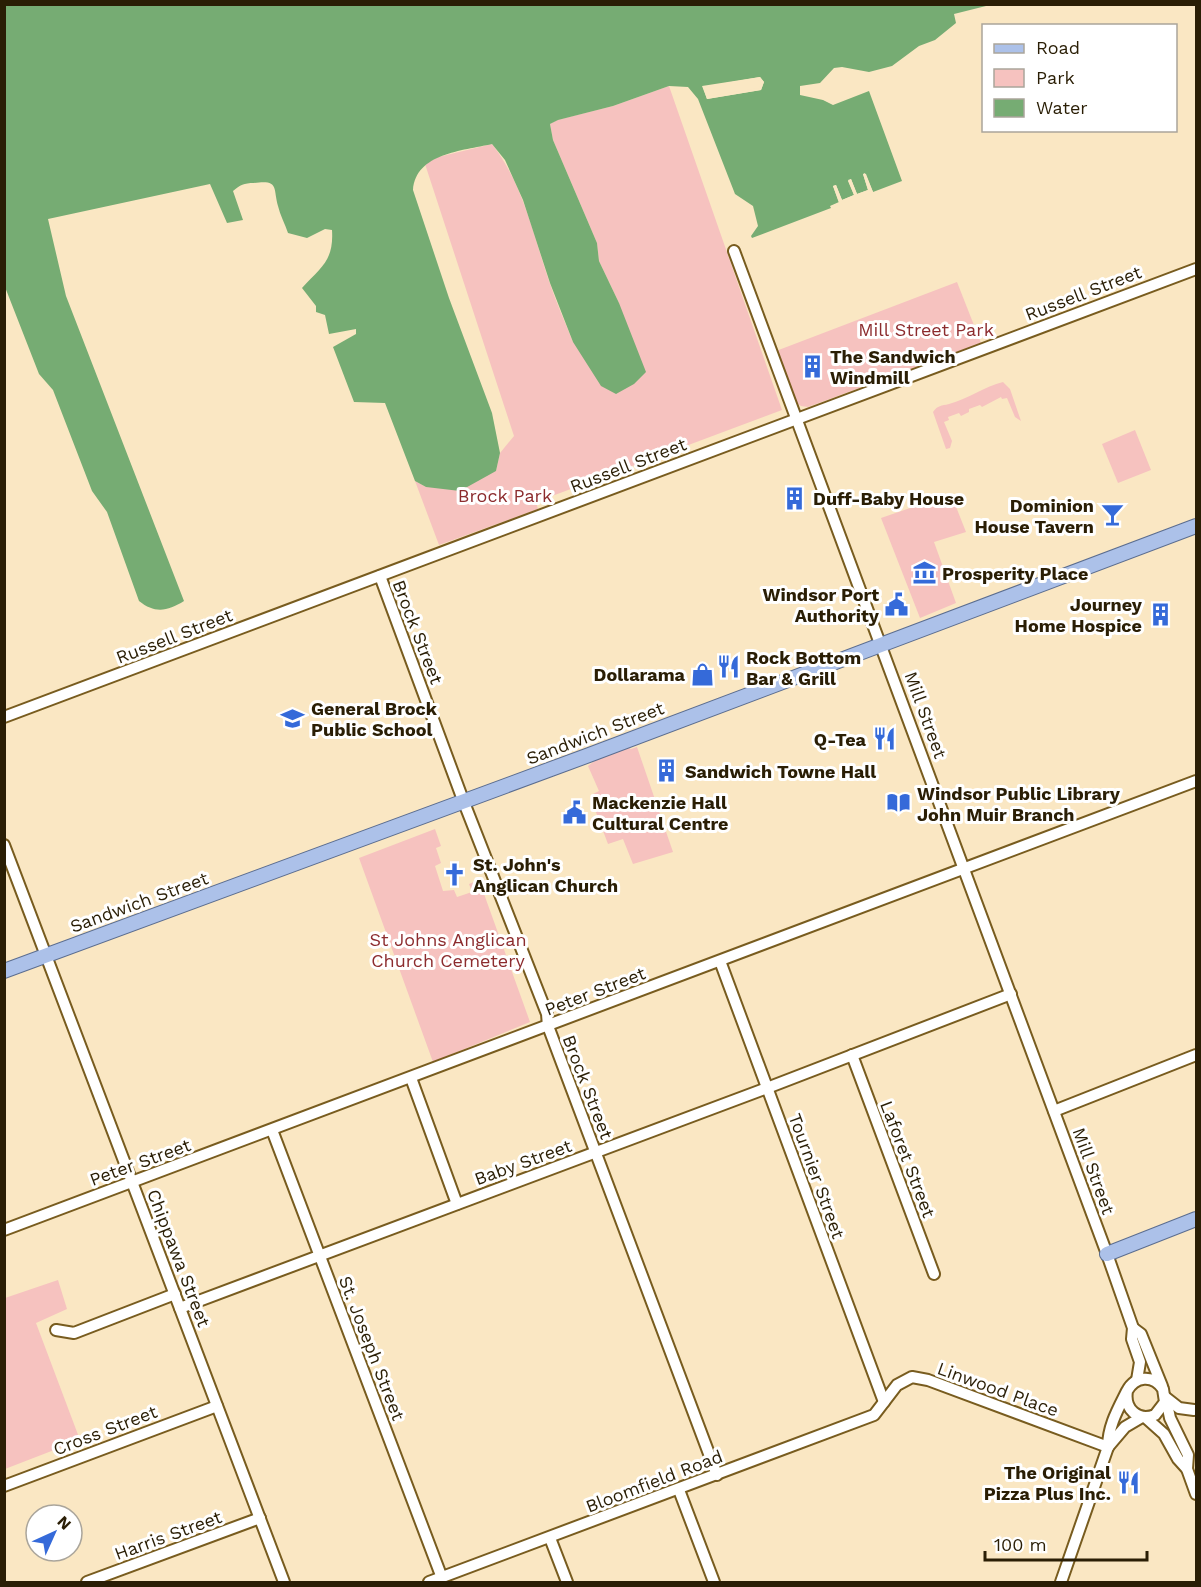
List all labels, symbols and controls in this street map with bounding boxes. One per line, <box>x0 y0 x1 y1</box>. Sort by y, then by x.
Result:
legend <box>982 24 1177 132</box>
text: Road <box>1036 37 1080 58</box>
text: Park <box>1036 67 1075 88</box>
text: Water <box>1036 97 1088 118</box>
street label: Russell Street <box>1022 261 1145 325</box>
park label: Mill Street Park <box>858 319 994 340</box>
place label: The Sandwich Windmill <box>830 346 956 388</box>
building icon: The Sandwich Windmill <box>799 353 825 379</box>
street label: Russell Street <box>567 433 690 497</box>
park label: Brock Park <box>458 485 552 506</box>
building icon: Duff-Baby House <box>782 485 808 511</box>
place label: Duff-Baby House <box>813 488 964 509</box>
place label: Dominion House Tavern <box>975 495 1094 537</box>
bar icon: Dominion House Tavern <box>1099 502 1125 528</box>
museum icon: Prosperity Place <box>911 560 937 586</box>
place label: Prosperity Place <box>942 563 1089 584</box>
street label: Brock Street <box>389 577 448 687</box>
place label: Windsor Port Authority <box>763 584 880 626</box>
public building icon: Windsor Port Authority <box>884 591 910 617</box>
place label: Journey Home Hospice <box>1015 594 1143 636</box>
building icon: Journey Home Hospice <box>1147 601 1173 627</box>
street label: Russell Street <box>113 604 236 668</box>
place label: Rock Bottom Bar & Grill <box>746 647 861 689</box>
restaurant icon: Rock Bottom Bar & Grill <box>715 654 741 680</box>
shop icon: Dollarama <box>690 661 716 687</box>
place label: Dollarama <box>594 664 686 685</box>
street label: Mill Street <box>901 669 952 762</box>
street label: Sandwich Street <box>523 697 667 769</box>
place label: General Brock Public School <box>311 698 438 740</box>
school or university icon: General Brock Public School <box>280 705 306 731</box>
restaurant icon: Q-Tea <box>871 726 897 752</box>
place label: Q-Tea <box>814 729 867 750</box>
building icon: Sandwich Towne Hall <box>654 758 680 784</box>
place label: Sandwich Towne Hall <box>685 761 876 782</box>
place label: Windsor Public Library John Muir Branch <box>917 783 1121 825</box>
library icon: Windsor Public Library John Muir Branch <box>886 790 912 816</box>
place label: Mackenzie Hall Cultural Centre <box>592 792 729 834</box>
public building icon: Mackenzie Hall Cultural Centre <box>561 799 587 825</box>
place label: St. John's Anglican Church <box>473 854 618 896</box>
church icon: St. John's Anglican Church <box>442 861 468 887</box>
street label: Sandwich Street <box>67 867 211 937</box>
park label: St Johns Anglican Church Cemetery <box>369 929 527 971</box>
street label: Peter Street <box>542 962 649 1020</box>
street label: Brock Street <box>559 1032 618 1142</box>
street label: Laforet Street <box>876 1098 940 1221</box>
street label: Tournier Street <box>785 1111 850 1242</box>
street label: Mill Street <box>1069 1125 1120 1218</box>
street label: Peter Street <box>87 1134 194 1190</box>
street label: Baby Street <box>471 1135 575 1189</box>
street label: Chippawa Street <box>143 1186 215 1330</box>
street label: St. Joseph Street <box>335 1273 409 1424</box>
street label: Linwood Place <box>935 1357 1061 1421</box>
street label: Cross Street <box>50 1400 160 1459</box>
street label: Bloomfield Road <box>583 1445 725 1517</box>
place label: The Original Pizza Plus Inc. <box>984 1462 1111 1504</box>
restaurant icon: The Original Pizza Plus Inc. <box>1116 1469 1142 1495</box>
north arrow <box>24 1503 84 1563</box>
street label: Harris Street <box>112 1506 225 1564</box>
text: N <box>53 1512 75 1534</box>
scale bar <box>985 1524 1147 1562</box>
text: 100 m <box>994 1534 1047 1555</box>

